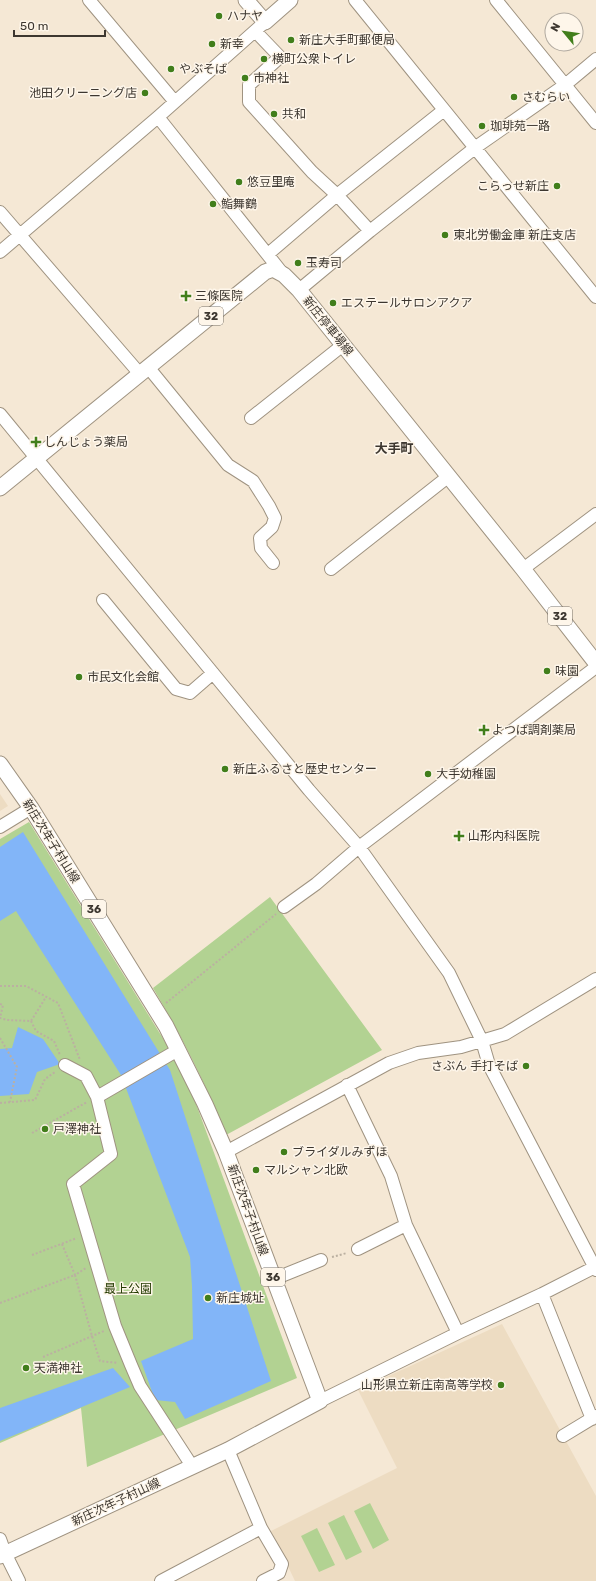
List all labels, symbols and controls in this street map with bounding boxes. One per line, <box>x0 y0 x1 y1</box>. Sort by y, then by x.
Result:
place label: ハナヤ <box>227 9 263 23</box>
marker: ハナヤ <box>214 11 224 21</box>
scale bar <box>14 12 105 38</box>
north arrow <box>544 12 584 52</box>
text: 50 m <box>20 19 48 33</box>
text: N <box>548 21 563 34</box>
place label: 新庄大手町郵便局 <box>299 33 395 47</box>
marker: 新庄大手町郵便局 <box>286 35 296 45</box>
place label: 新幸 <box>220 37 244 51</box>
marker: 新幸 <box>207 39 217 49</box>
place label: 横町公衆トイレ <box>272 52 356 66</box>
marker: 横町公衆トイレ <box>259 54 269 64</box>
place label: やぶそば <box>179 62 227 76</box>
marker: やぶそば <box>166 64 176 74</box>
place label: 市神社 <box>253 71 289 85</box>
marker: 市神社 <box>240 73 250 83</box>
place label: 池田クリーニング店 <box>29 86 137 100</box>
marker: 池田クリーニング店 <box>140 88 150 98</box>
place label: さむらい <box>522 90 570 104</box>
marker: さむらい <box>509 92 519 102</box>
place label: 共和 <box>282 107 306 121</box>
marker: 共和 <box>269 109 279 119</box>
place label: 珈琲苑一路 <box>490 119 550 133</box>
marker: 珈琲苑一路 <box>477 121 487 131</box>
place label: 悠豆里庵 <box>247 175 295 189</box>
marker: 悠豆里庵 <box>234 177 244 187</box>
place label: こらっせ新庄 <box>477 179 549 193</box>
marker: こらっせ新庄 <box>552 181 562 191</box>
place label: 鮨舞鶴 <box>221 197 257 211</box>
marker: 鮨舞鶴 <box>208 199 218 209</box>
place label: 東北労働金庫 新庄支店 <box>453 228 576 242</box>
marker: 東北労働金庫 新庄支店 <box>440 230 450 240</box>
place label: 玉寿司 <box>306 256 342 270</box>
marker: 玉寿司 <box>293 258 303 268</box>
place label: 三條医院 <box>195 289 243 303</box>
marker: 三條医院 <box>180 290 192 302</box>
street label: 新庄停車場線 <box>300 294 356 358</box>
place label: エステールサロンアクア <box>341 296 472 310</box>
marker: エステールサロンアクア <box>328 298 338 308</box>
road number: 32 <box>199 307 223 325</box>
place label: しんじょう薬局 <box>44 435 128 449</box>
marker: しんじょう薬局 <box>31 437 41 447</box>
district label: 大手町 <box>374 441 414 456</box>
road number: 32 <box>548 607 572 625</box>
place label: 味園 <box>555 664 579 678</box>
marker: 味園 <box>542 666 552 676</box>
place label: 市民文化会館 <box>87 670 159 684</box>
marker: 市民文化会館 <box>74 672 84 682</box>
place label: よつば調剤薬局 <box>492 723 576 737</box>
marker: よつば調剤薬局 <box>479 725 489 735</box>
place label: 新庄ふるさと歴史センター <box>233 762 377 776</box>
marker: 新庄ふるさと歴史センター <box>220 764 230 774</box>
place label: 大手幼稚園 <box>436 767 496 781</box>
marker: 大手幼稚園 <box>423 769 433 779</box>
street label: 新庄次年子村山線 <box>20 797 82 885</box>
place label: 山形内科医院 <box>468 829 540 843</box>
marker: 山形内科医院 <box>453 830 465 842</box>
road number: 36 <box>82 900 106 918</box>
place label: さぶん 手打そば <box>431 1059 518 1073</box>
marker: さぶん 手打そば <box>521 1061 531 1071</box>
place label: 戸澤神社 <box>53 1122 101 1136</box>
marker: 戸澤神社 <box>40 1124 50 1134</box>
place label: ブライダルみずほ <box>292 1145 388 1159</box>
marker: ブライダルみずほ <box>279 1147 289 1157</box>
street label: 新庄次年子村山線 <box>225 1162 271 1258</box>
place label: マルシャン北欧 <box>264 1163 348 1177</box>
marker: マルシャン北欧 <box>251 1165 261 1175</box>
road number: 36 <box>261 1268 285 1286</box>
park label: 最上公園 <box>104 1282 152 1296</box>
place label: 新庄城址 <box>216 1291 264 1305</box>
marker: 新庄城址 <box>203 1293 213 1303</box>
place label: 天満神社 <box>34 1361 82 1375</box>
marker: 天満神社 <box>21 1363 31 1373</box>
place label: 山形県立新庄南高等学校 <box>361 1378 493 1392</box>
marker: 山形県立新庄南高等学校 <box>496 1380 506 1390</box>
street label: 新庄次年子村山線 <box>70 1475 162 1529</box>

